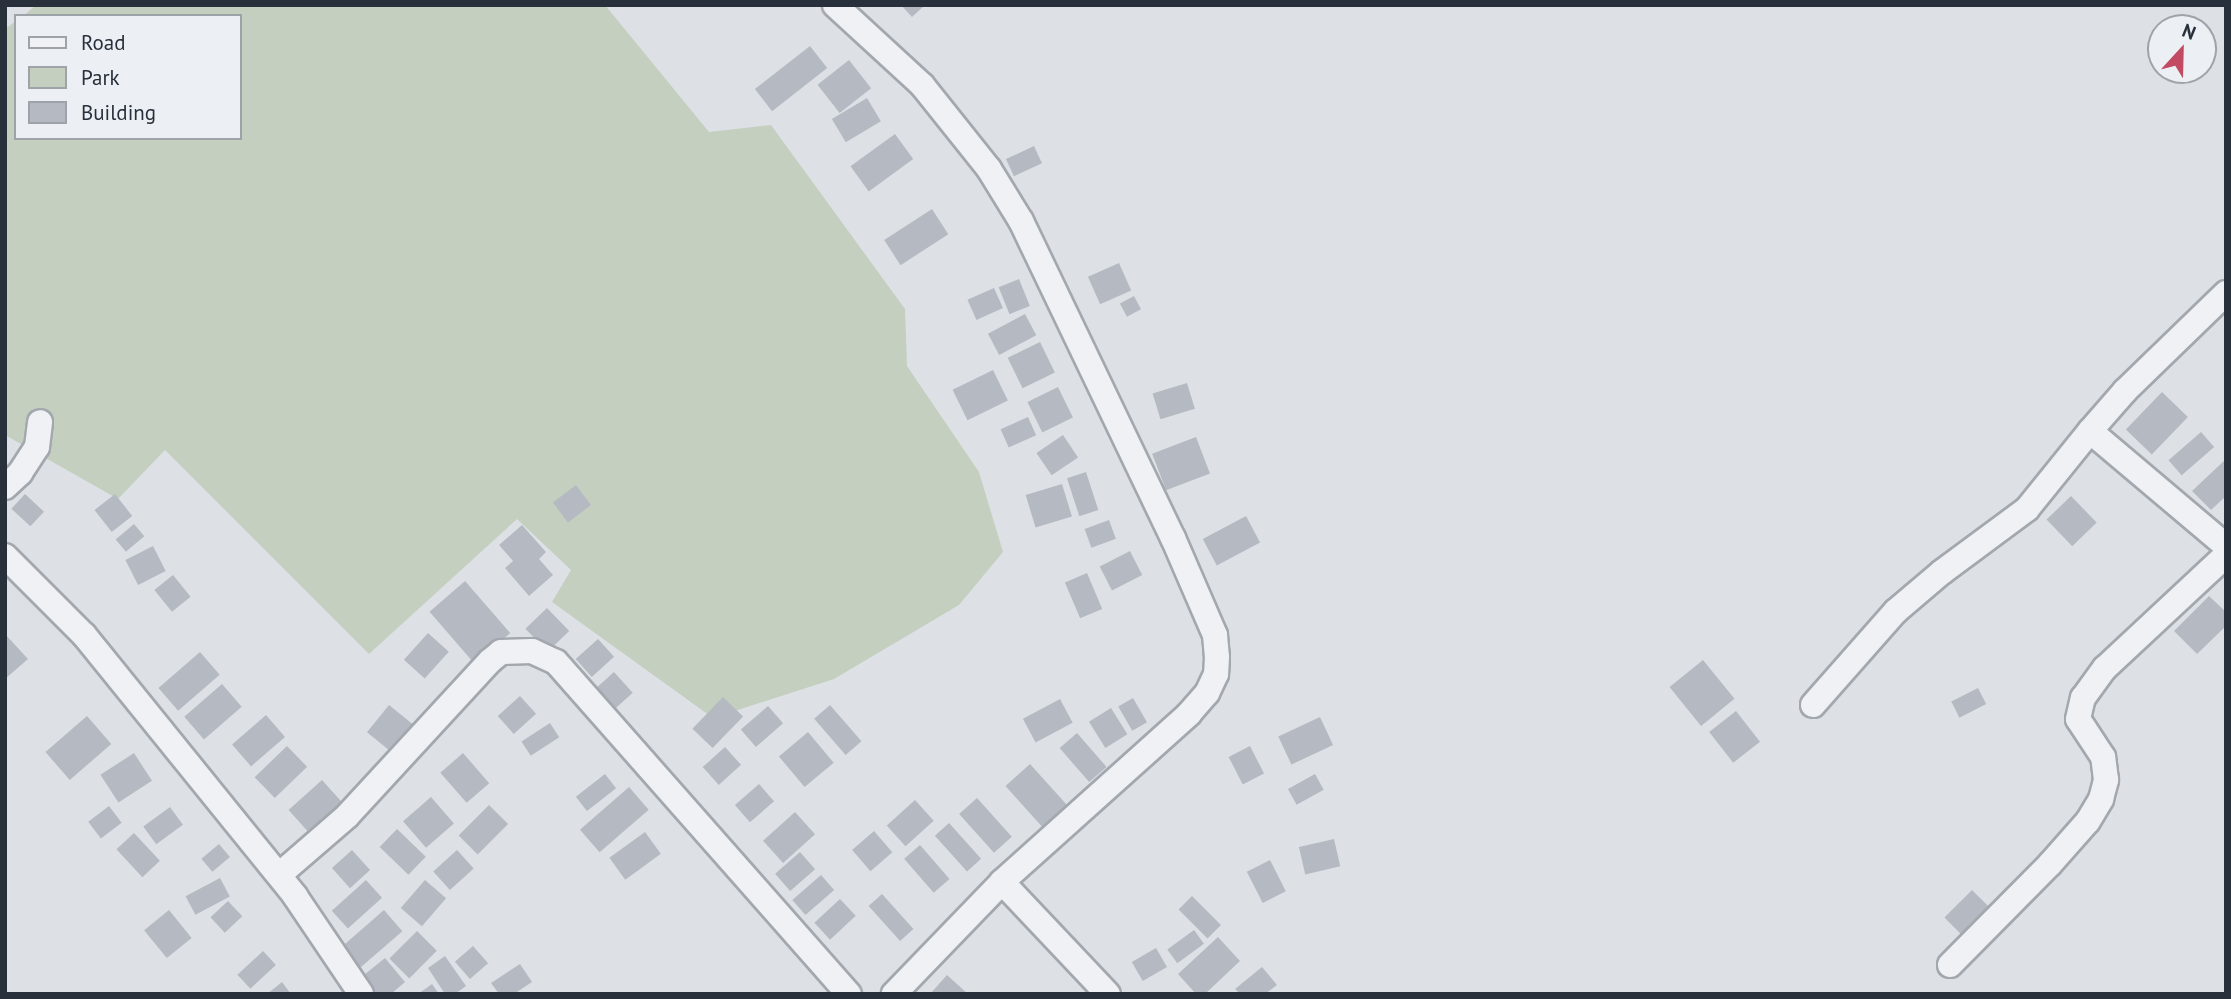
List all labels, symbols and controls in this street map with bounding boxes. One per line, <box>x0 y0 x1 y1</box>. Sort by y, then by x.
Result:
legend <box>14 14 242 140</box>
north arrow <box>2147 14 2217 84</box>
text: N <box>2179 18 2199 45</box>
text: Road <box>81 29 125 56</box>
text: Park <box>81 64 120 91</box>
text: Building <box>81 99 156 126</box>

